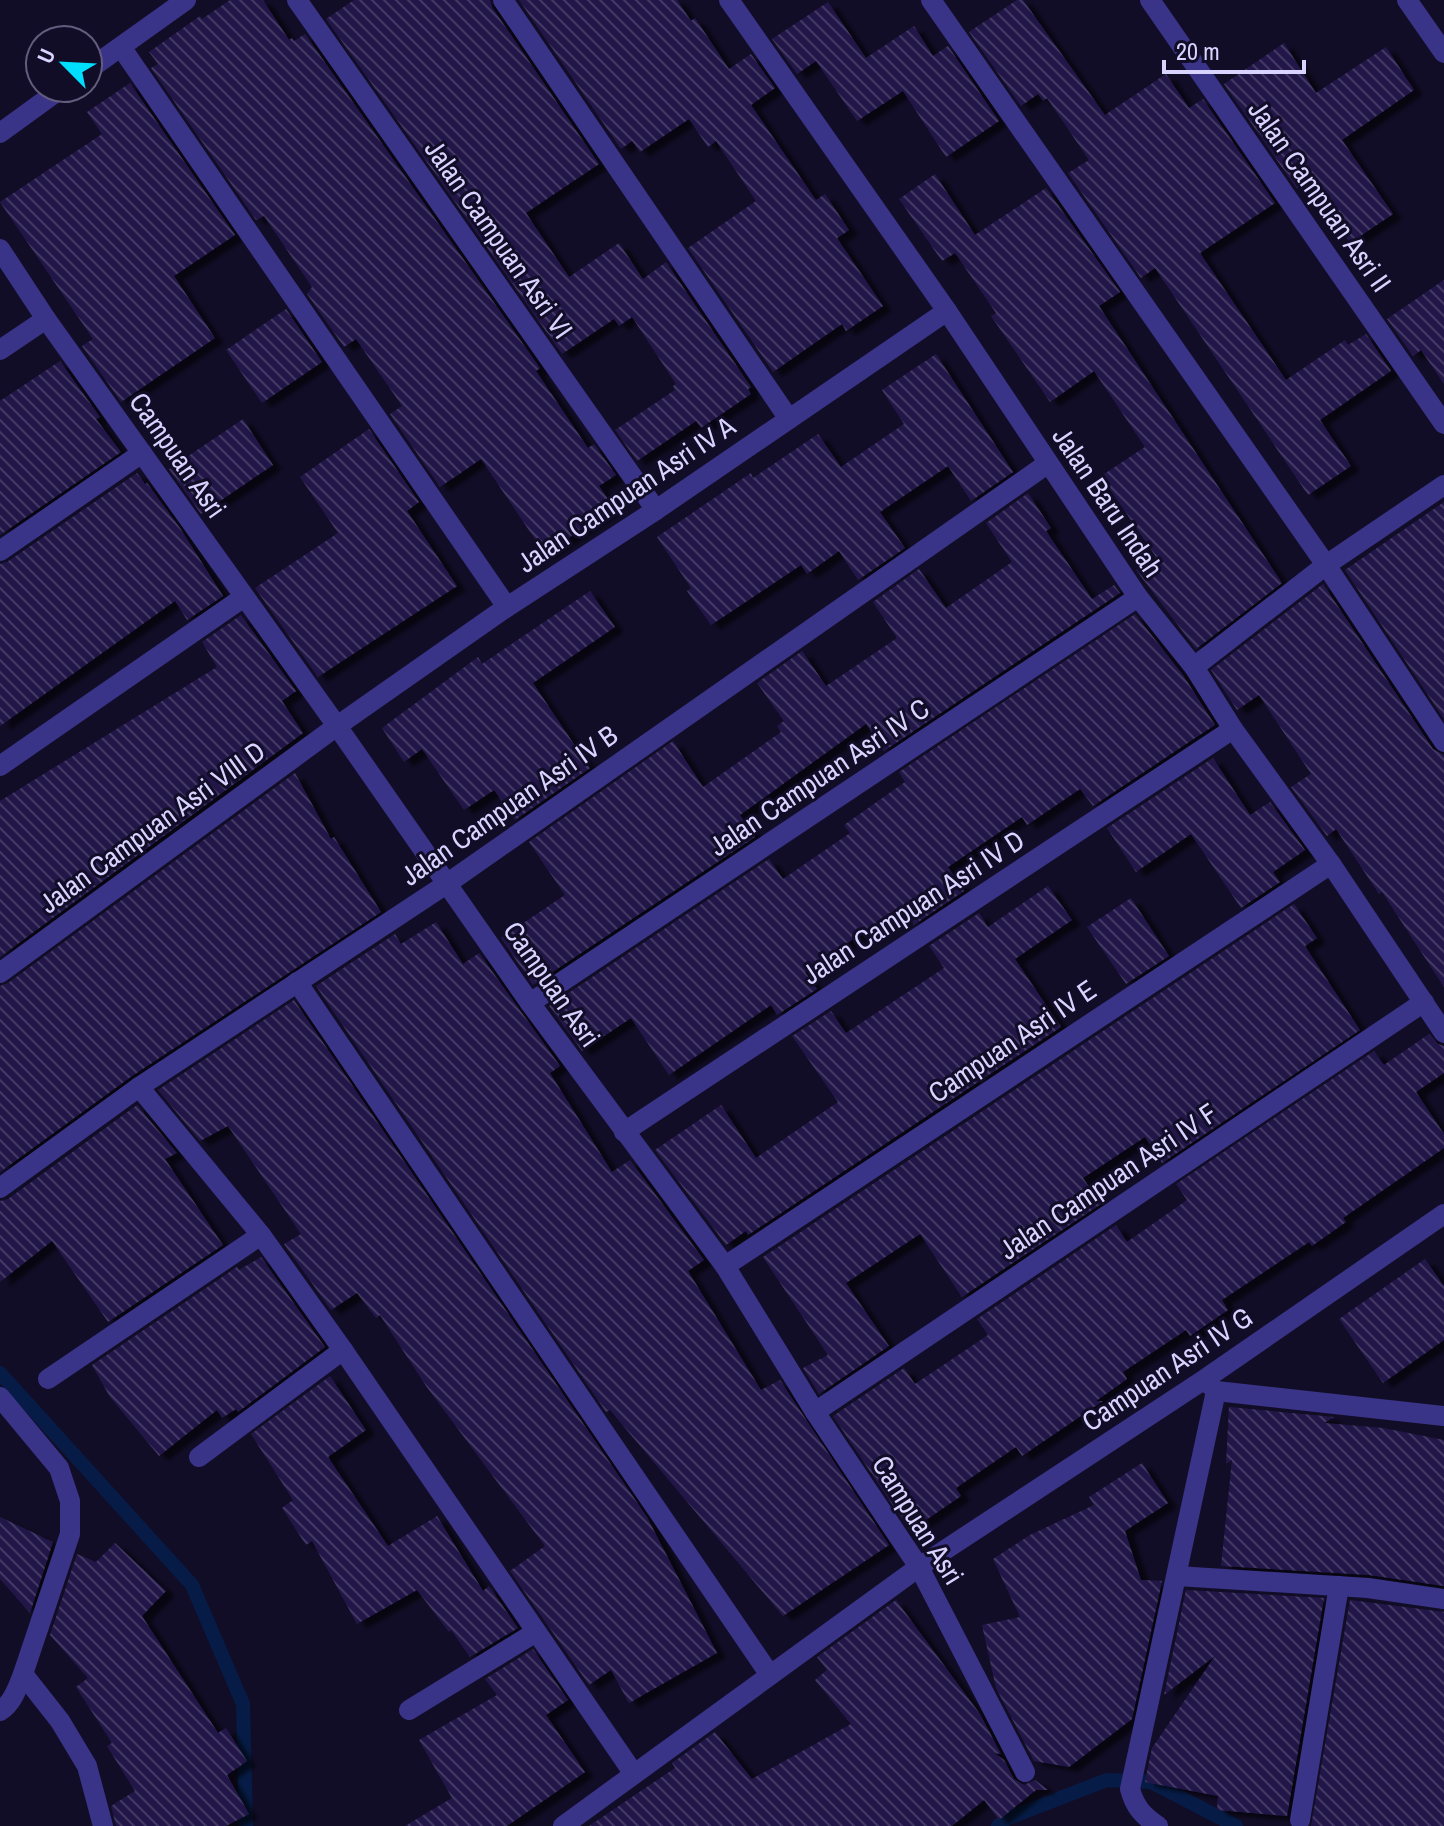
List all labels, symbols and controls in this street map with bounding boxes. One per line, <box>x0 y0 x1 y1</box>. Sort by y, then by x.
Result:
north arrow <box>24 24 104 104</box>
scale bar <box>1164 24 1304 74</box>
text: 20 m <box>1176 35 1220 67</box>
text: U <box>29 44 62 68</box>
street label: Jalan Campuan Asri II <box>1240 93 1400 299</box>
street label: Jalan Campuan Asri VI <box>416 132 582 346</box>
street label: Campuan Asri <box>121 385 235 525</box>
street label: Jalan Campuan Asri IV A <box>510 406 743 581</box>
street label: Jalan Baru Indah <box>1044 419 1172 585</box>
street label: Jalan Campuan Asri IV C <box>702 689 936 865</box>
street label: Jalan Campuan Asri IV B <box>393 716 625 894</box>
street label: Jalan Campuan Asri VIII D <box>31 732 273 922</box>
street label: Jalan Campuan Asri IV D <box>795 821 1031 993</box>
street label: Campuan Asri <box>495 914 609 1054</box>
street label: Campuan Asri IV E <box>920 971 1104 1111</box>
street label: Jalan Campuan Asri IV F <box>992 1094 1224 1268</box>
street label: Campuan Asri IV G <box>1074 1298 1260 1440</box>
street label: Campuan Asri <box>863 1448 973 1592</box>

